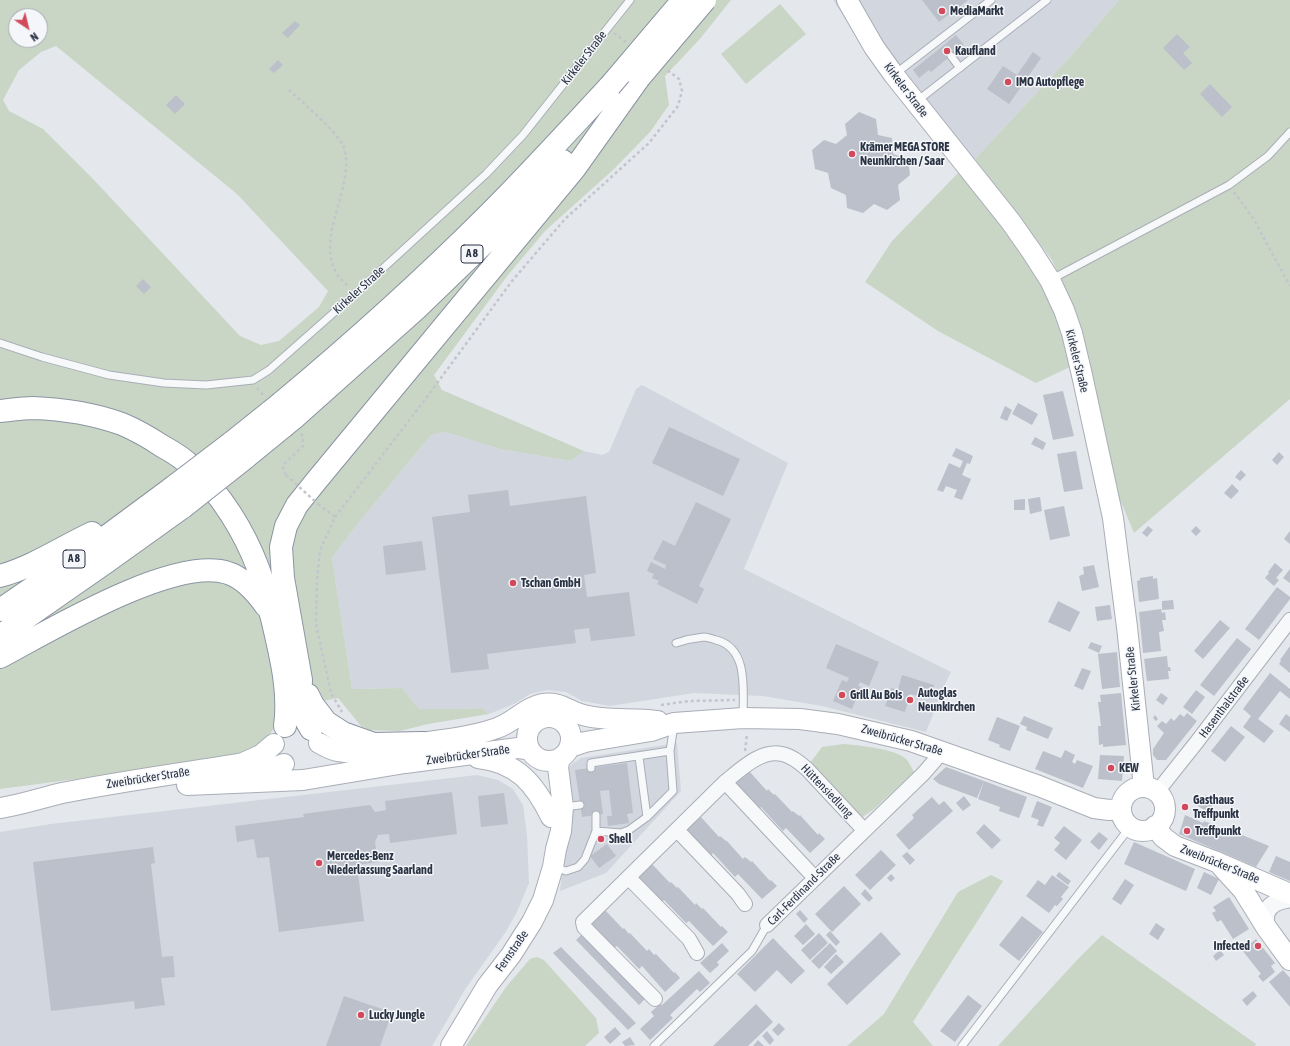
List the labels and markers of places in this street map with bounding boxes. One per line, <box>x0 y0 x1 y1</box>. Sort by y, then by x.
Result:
place label: MediaMarkt <box>950 4 1003 18</box>
marker: MediaMarkt <box>937 6 947 16</box>
place label: Kaufland <box>955 44 996 58</box>
marker: Kaufland <box>942 46 952 56</box>
place label: IMO Autopflege <box>1016 75 1084 89</box>
marker: IMO Autopflege <box>1003 77 1013 87</box>
place label: Krämer MEGA STORE Neunkirchen / Saar <box>860 140 949 168</box>
marker: Krämer MEGA STORE Neunkirchen / Saar <box>847 149 857 159</box>
place label: Tschan GmbH <box>521 576 581 590</box>
marker: Tschan GmbH <box>508 578 518 588</box>
place label: Autoglas Neunkirchen <box>918 686 975 714</box>
place label: Grill Au Bois <box>850 688 902 702</box>
marker: Grill Au Bois <box>837 690 847 700</box>
marker: Autoglas Neunkirchen <box>905 695 915 705</box>
place label: KEW <box>1119 761 1139 775</box>
marker: KEW <box>1106 763 1116 773</box>
place label: Gasthaus Treffpunkt <box>1193 793 1239 821</box>
marker: Gasthaus Treffpunkt <box>1180 802 1190 812</box>
place label: Treffpunkt <box>1195 824 1241 838</box>
marker: Treffpunkt <box>1182 826 1192 836</box>
place label: Shell <box>609 832 632 846</box>
marker: Shell <box>596 834 606 844</box>
place label: Mercedes-Benz Niederlassung Saarland <box>327 849 433 877</box>
marker: Mercedes-Benz Niederlassung Saarland <box>314 858 324 868</box>
place label: Infected <box>1214 939 1250 953</box>
marker: Infected <box>1253 941 1263 951</box>
place label: Lucky Jungle <box>369 1008 425 1022</box>
marker: Lucky Jungle <box>356 1010 366 1020</box>

